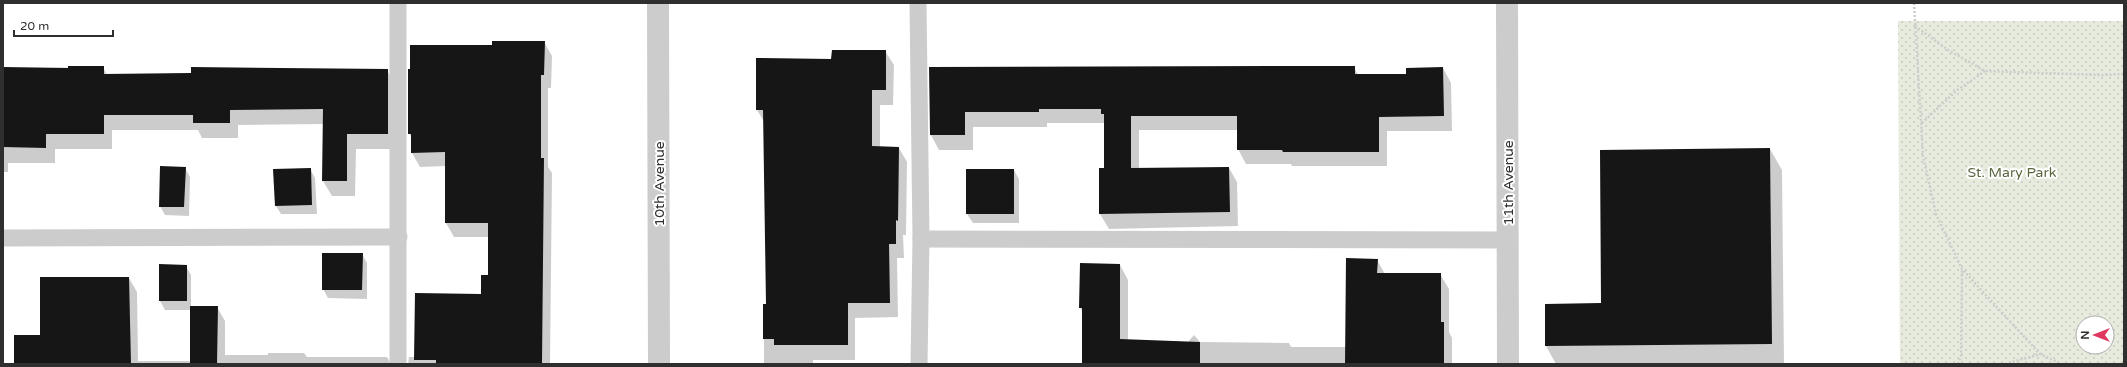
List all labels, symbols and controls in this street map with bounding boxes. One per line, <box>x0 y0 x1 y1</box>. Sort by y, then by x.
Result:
scale bar <box>14 12 113 38</box>
text: 20 m <box>20 19 49 33</box>
street label: 11th Avenue <box>1500 140 1517 226</box>
street label: 10th Avenue <box>651 141 668 227</box>
park label: St. Mary Park <box>1968 164 2057 181</box>
north arrow <box>2075 315 2115 355</box>
text: N <box>2079 331 2092 339</box>

